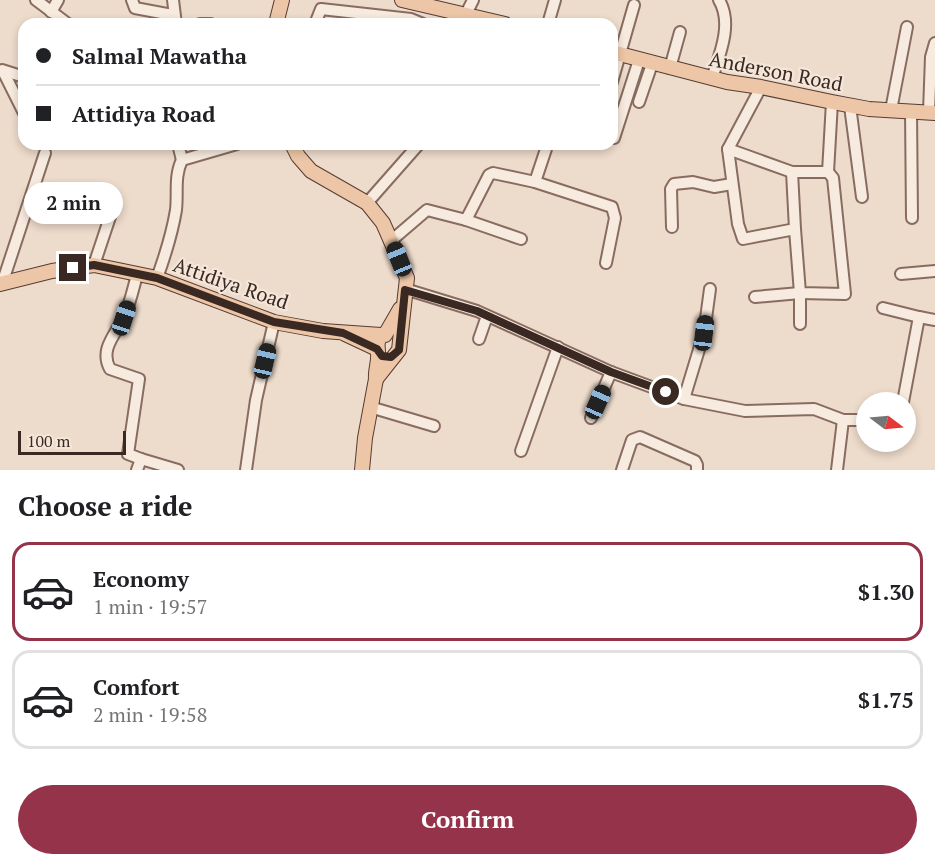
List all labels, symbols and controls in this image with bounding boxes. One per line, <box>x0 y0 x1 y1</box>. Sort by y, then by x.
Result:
text: Salmal Mawatha <box>72 41 247 70</box>
street label: Anderson Road <box>707 45 845 97</box>
text: Attidiya Road <box>72 99 215 128</box>
callout: 2 min <box>23 181 122 223</box>
text: 2 min <box>46 189 101 216</box>
car <box>384 239 414 279</box>
street label: Attidiya Road <box>170 251 292 315</box>
route end <box>59 254 86 281</box>
car <box>110 298 138 338</box>
car <box>693 314 715 352</box>
car <box>252 341 278 381</box>
route start <box>652 378 679 405</box>
car <box>582 382 614 422</box>
north arrow <box>856 392 916 452</box>
map controls <box>856 392 916 452</box>
scale bar <box>18 428 126 456</box>
text: 100 m <box>27 430 70 452</box>
text: Choose a ride <box>18 488 193 524</box>
text: Economy <box>93 564 189 593</box>
icon: car <box>21 565 75 619</box>
text: $1.30 <box>858 577 914 606</box>
text: 1 min · 19:57 <box>93 593 207 620</box>
text: Comfort <box>93 672 179 701</box>
icon: car <box>21 673 75 727</box>
text: $1.75 <box>858 685 914 714</box>
text: 2 min · 19:58 <box>93 701 207 728</box>
button: Confirm <box>18 785 917 854</box>

